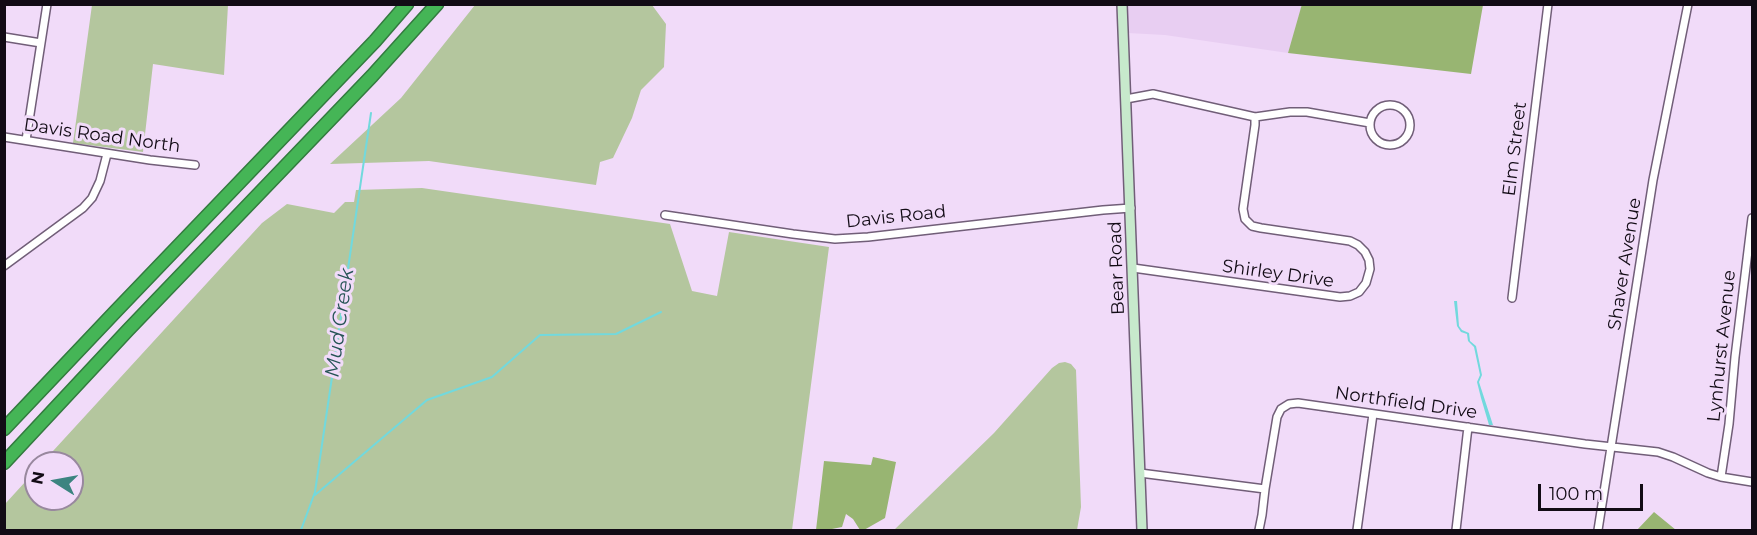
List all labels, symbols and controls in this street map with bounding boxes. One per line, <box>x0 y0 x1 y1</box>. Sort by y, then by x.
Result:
street label: Elm Street <box>1498 100 1532 198</box>
street label: Davis Road North <box>22 114 182 158</box>
street label: Shaver Avenue <box>1604 196 1646 332</box>
street label: Davis Road <box>845 201 947 233</box>
street label: Bear Road <box>1105 221 1129 315</box>
street label: Shirley Drive <box>1221 255 1335 293</box>
water label: Mud Creek <box>320 267 360 379</box>
street label: Lynhurst Avenue <box>1703 269 1741 423</box>
street label: Northfield Drive <box>1333 382 1479 424</box>
north arrow <box>24 451 84 511</box>
text: N <box>27 470 48 486</box>
scale bar <box>1541 472 1646 510</box>
text: 100 m <box>1549 483 1603 505</box>

